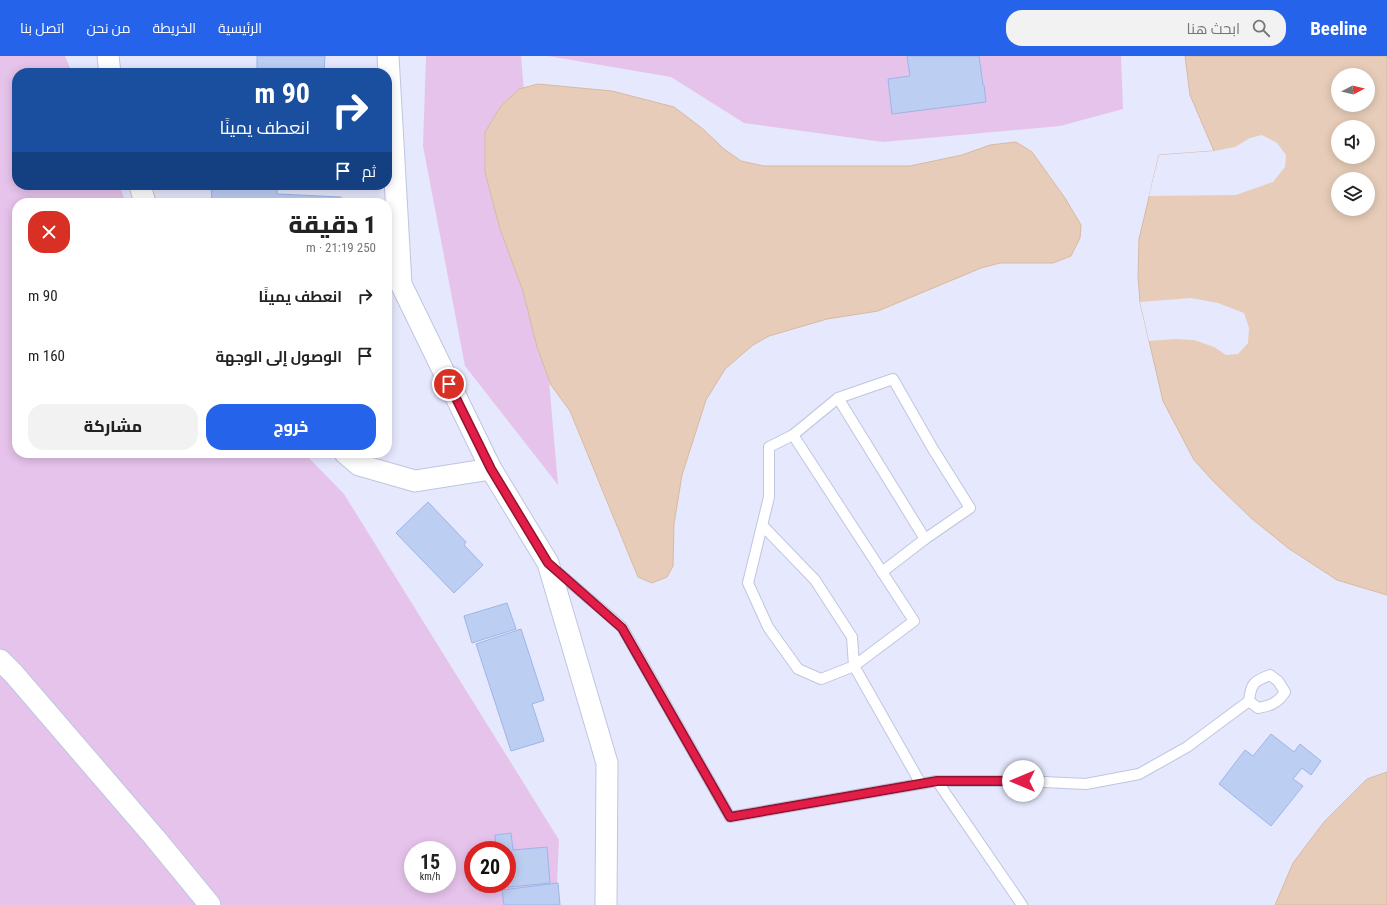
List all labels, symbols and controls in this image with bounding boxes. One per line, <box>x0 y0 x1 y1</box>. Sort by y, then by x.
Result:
search box <box>1006 10 1286 46</box>
icon: search <box>1250 17 1272 39</box>
text: Beeline <box>1310 17 1367 40</box>
text: اتصل بنا <box>20 20 64 36</box>
text: من نحن <box>86 20 130 36</box>
text: الخريطة <box>152 20 196 36</box>
text: الرئيسية <box>218 20 262 36</box>
text: ابحث هنا <box>1187 20 1240 38</box>
north arrow <box>1331 68 1375 112</box>
map controls <box>1331 68 1375 216</box>
text: 90 m <box>254 77 310 110</box>
icon: right <box>324 84 376 136</box>
text: انعطف يمينًا <box>219 117 310 138</box>
button: sound <box>1331 120 1375 164</box>
icon: arrive <box>332 160 354 182</box>
text: ثم <box>362 163 376 181</box>
button: layers <box>1331 172 1375 216</box>
button: close <box>28 211 70 253</box>
text: 1 دقيقة <box>289 211 376 239</box>
text: 250 m · 21:19 <box>306 240 376 255</box>
icon: right <box>354 285 376 307</box>
text: 90 m <box>28 287 58 305</box>
text: انعطف يمينًا <box>259 288 342 306</box>
icon: arrive <box>354 345 376 367</box>
text: 160 m <box>28 347 65 365</box>
text: الوصول إلى الوجهة <box>216 348 342 366</box>
pin <box>432 367 466 401</box>
icon: arrive <box>438 373 460 395</box>
button: مشاركة <box>28 404 198 450</box>
button: خروج <box>206 404 376 450</box>
position arrow <box>1002 760 1044 802</box>
speed limit sign: 20 <box>464 841 516 893</box>
text: 15 <box>420 850 440 874</box>
text: km/h <box>420 871 440 882</box>

